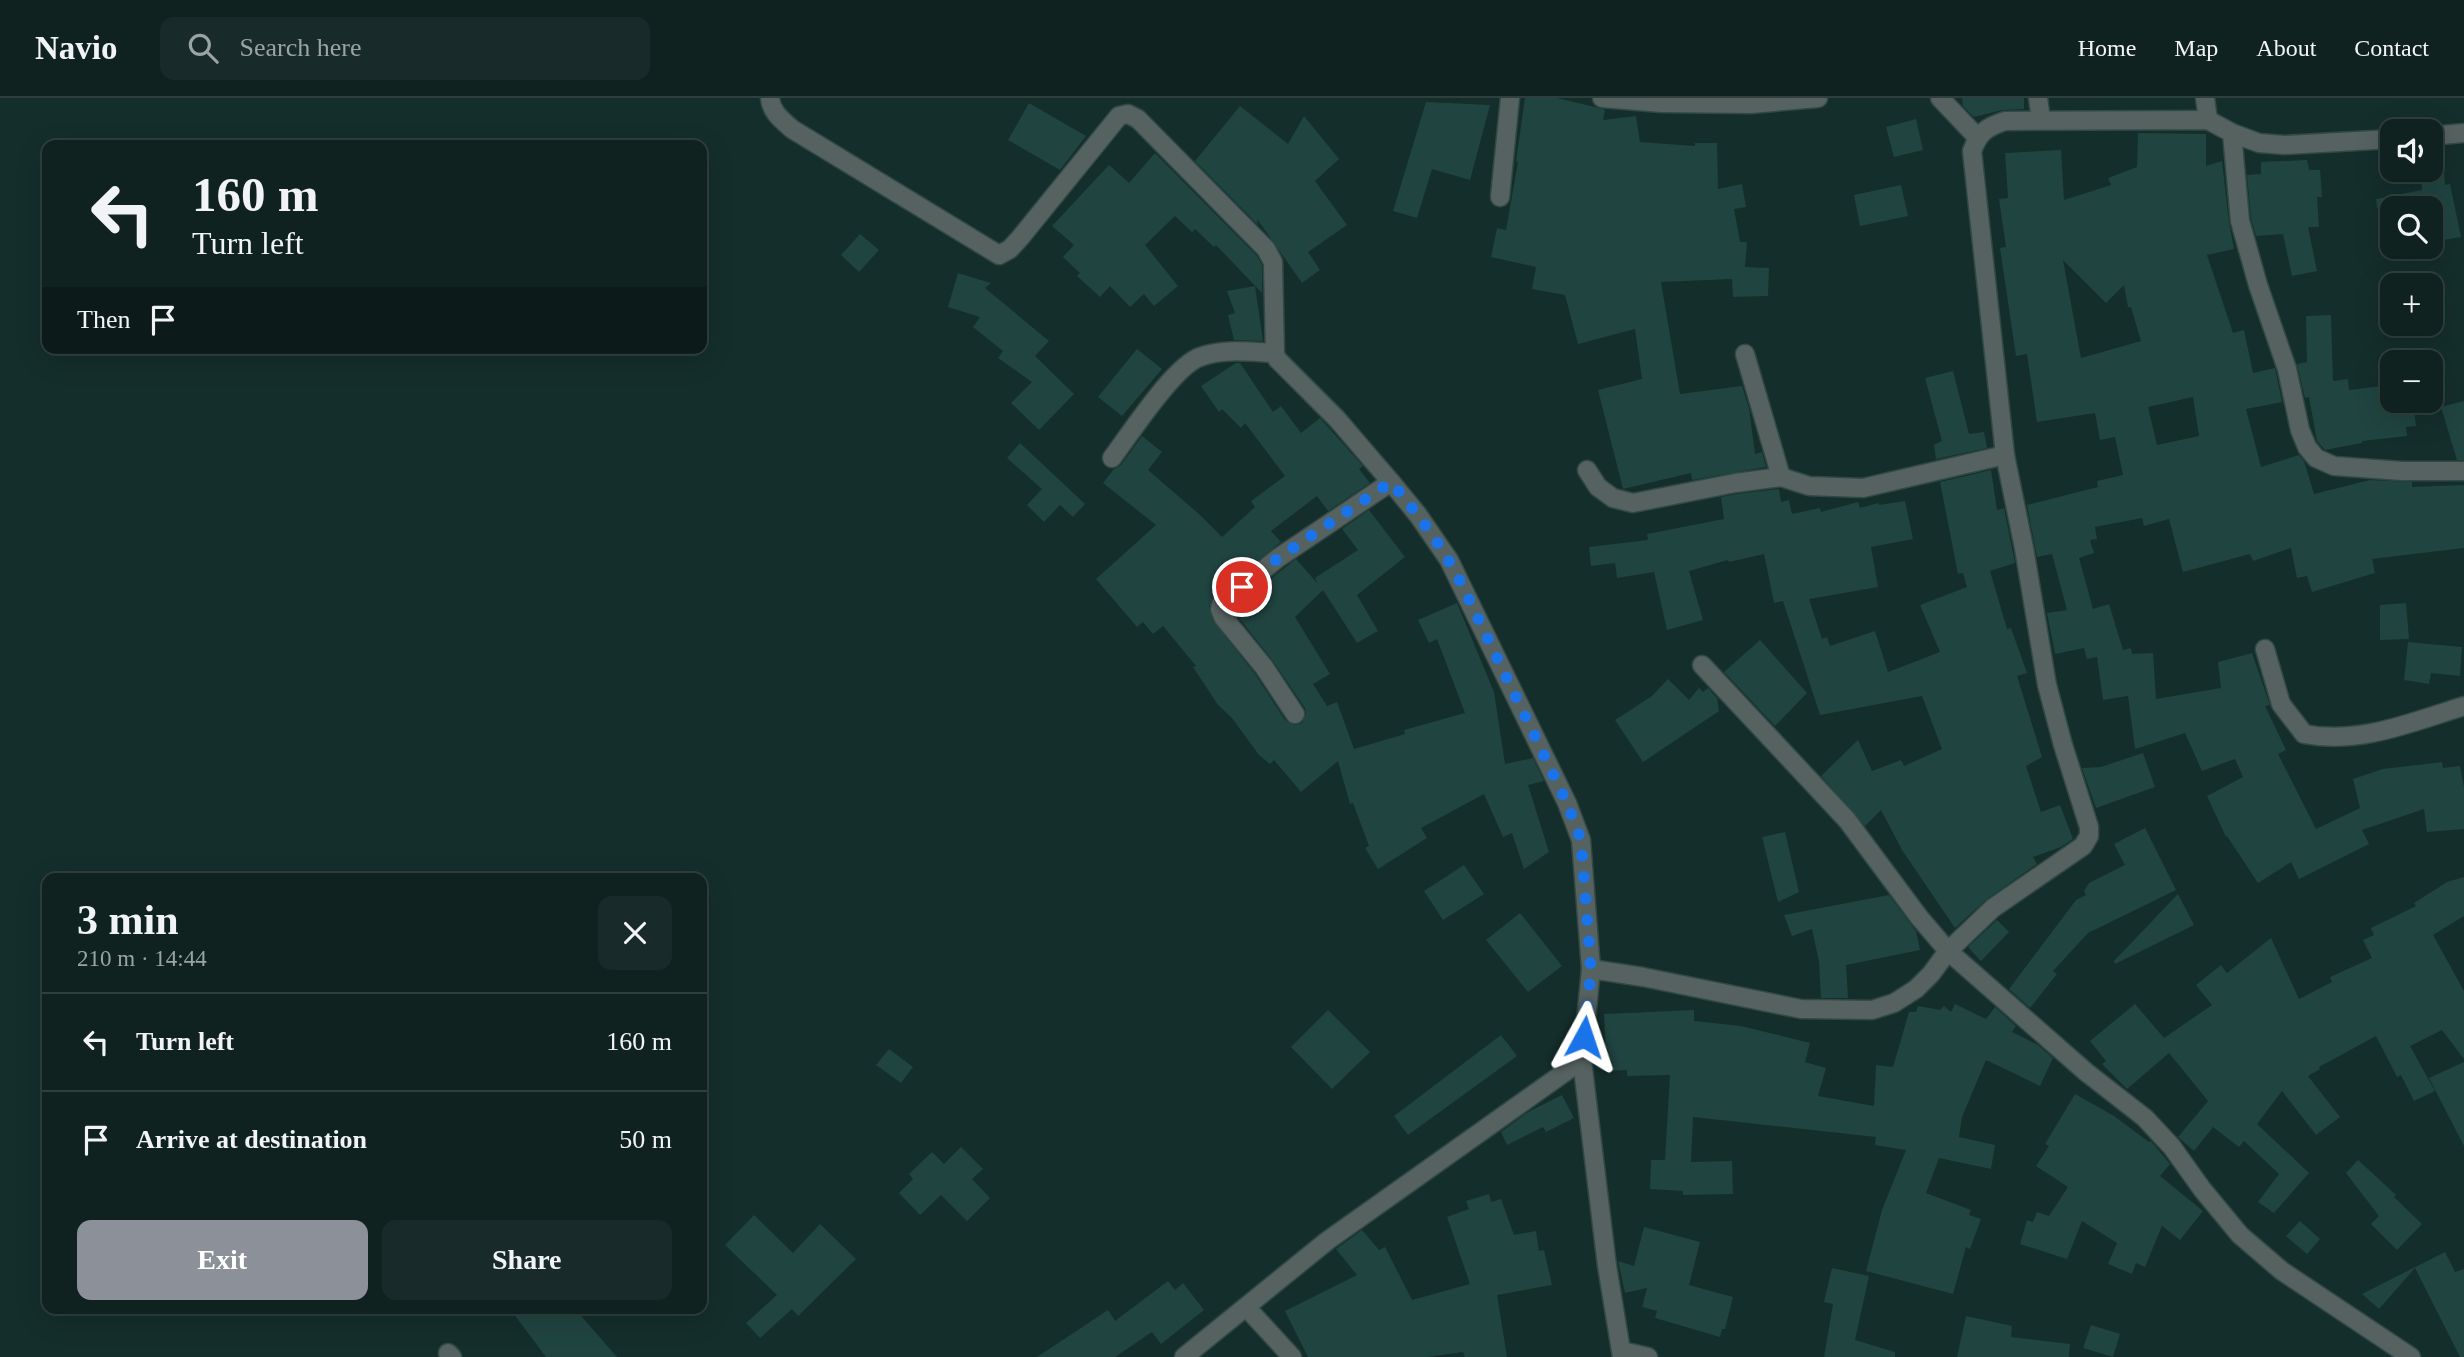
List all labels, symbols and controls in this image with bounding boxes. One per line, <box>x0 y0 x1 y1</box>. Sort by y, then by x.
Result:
search box <box>160 17 650 80</box>
icon: search <box>184 29 222 67</box>
text: Navio <box>35 30 118 66</box>
text: Search here <box>240 33 361 62</box>
text: Home <box>2078 35 2136 61</box>
text: Map <box>2174 35 2218 61</box>
text: About <box>2256 35 2316 61</box>
text: Contact <box>2354 35 2429 61</box>
map controls <box>2380 119 2443 413</box>
button: sound <box>2380 119 2443 182</box>
text: 160 m <box>192 167 319 222</box>
icon: left <box>77 168 168 259</box>
button: search <box>2380 196 2443 259</box>
text: Turn left <box>192 225 304 261</box>
button: + <box>2380 273 2443 336</box>
icon: arrive <box>144 301 182 339</box>
text: Then <box>77 305 130 334</box>
button: − <box>2380 350 2443 413</box>
pin <box>1212 557 1272 617</box>
icon: arrive <box>1223 568 1261 606</box>
button: close <box>598 896 672 970</box>
text: 3 min <box>77 897 179 943</box>
text: 210 m · 14:44 <box>77 946 207 971</box>
position arrow <box>1547 1000 1621 1074</box>
icon: left <box>77 1023 115 1061</box>
text: Turn left <box>136 1027 234 1056</box>
text: 160 m <box>606 1027 672 1056</box>
icon: arrive <box>77 1121 115 1159</box>
text: Arrive at destination <box>136 1125 367 1154</box>
text: 50 m <box>619 1125 672 1154</box>
button: Exit <box>77 1220 368 1300</box>
button: Share <box>382 1220 672 1300</box>

